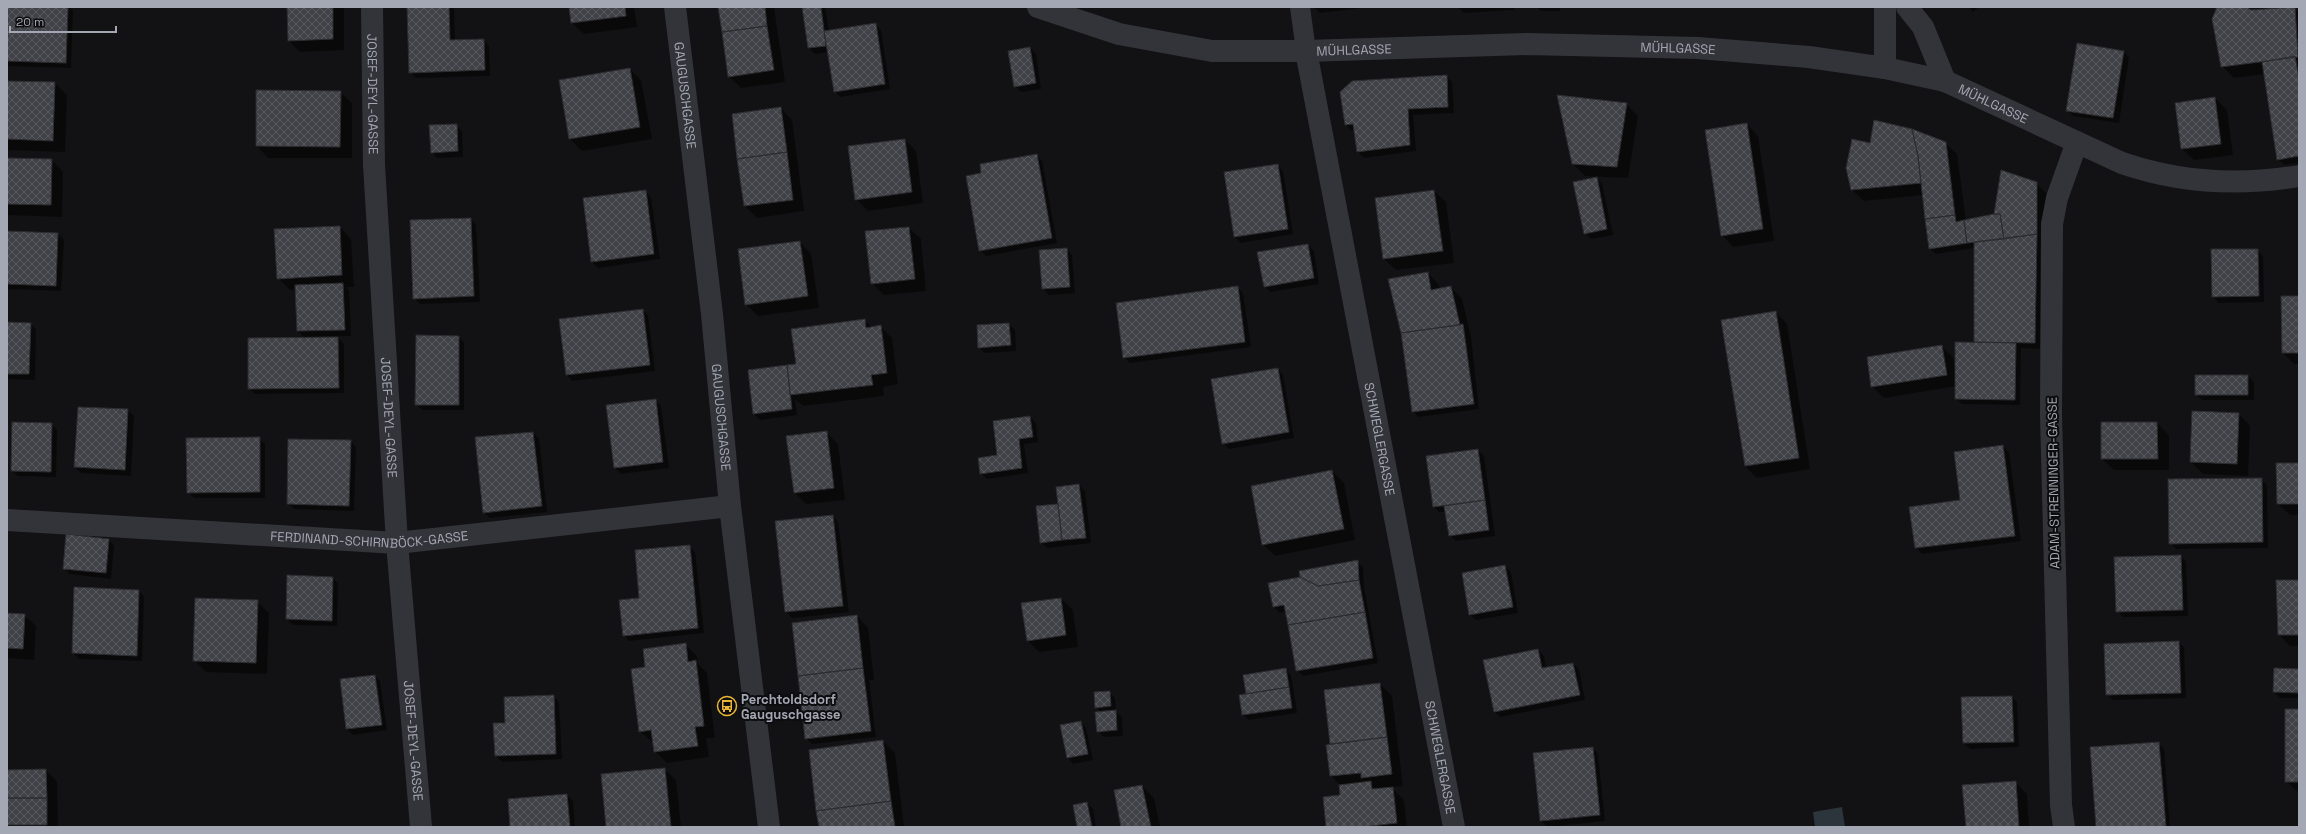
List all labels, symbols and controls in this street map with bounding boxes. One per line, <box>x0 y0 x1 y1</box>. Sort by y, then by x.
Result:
scale bar <box>10 8 116 34</box>
text: 20 m <box>16 14 44 30</box>
street label: JOSEF-DEYL-GASSE <box>363 33 382 155</box>
street label: MÜHLGASSE <box>1640 39 1716 58</box>
street label: MÜHLGASSE <box>1316 40 1392 60</box>
street label: GAUGUSCHGASSE <box>670 41 700 150</box>
street label: MÜHLGASSE <box>1955 80 2031 127</box>
street label: JOSEF-DEYL-GASSE <box>377 357 401 478</box>
street label: GAUGUSCHGASSE <box>708 363 735 472</box>
street label: SCHWEGLERGASSE <box>1360 381 1399 497</box>
street label: ADAM-STRENNINGER-GASSE <box>2044 397 2063 569</box>
street label: FERDINAND-SCHIRNBÖCK-GASSE <box>270 527 469 552</box>
street label: JOSEF-DEYL-GASSE <box>400 680 427 802</box>
place label: Perchtoldsdorf Gauguschgasse <box>741 691 841 723</box>
bus stop icon: Perchtoldsdorf Gauguschgasse <box>716 695 738 717</box>
street label: SCHWEGLERGASSE <box>1421 699 1459 815</box>

